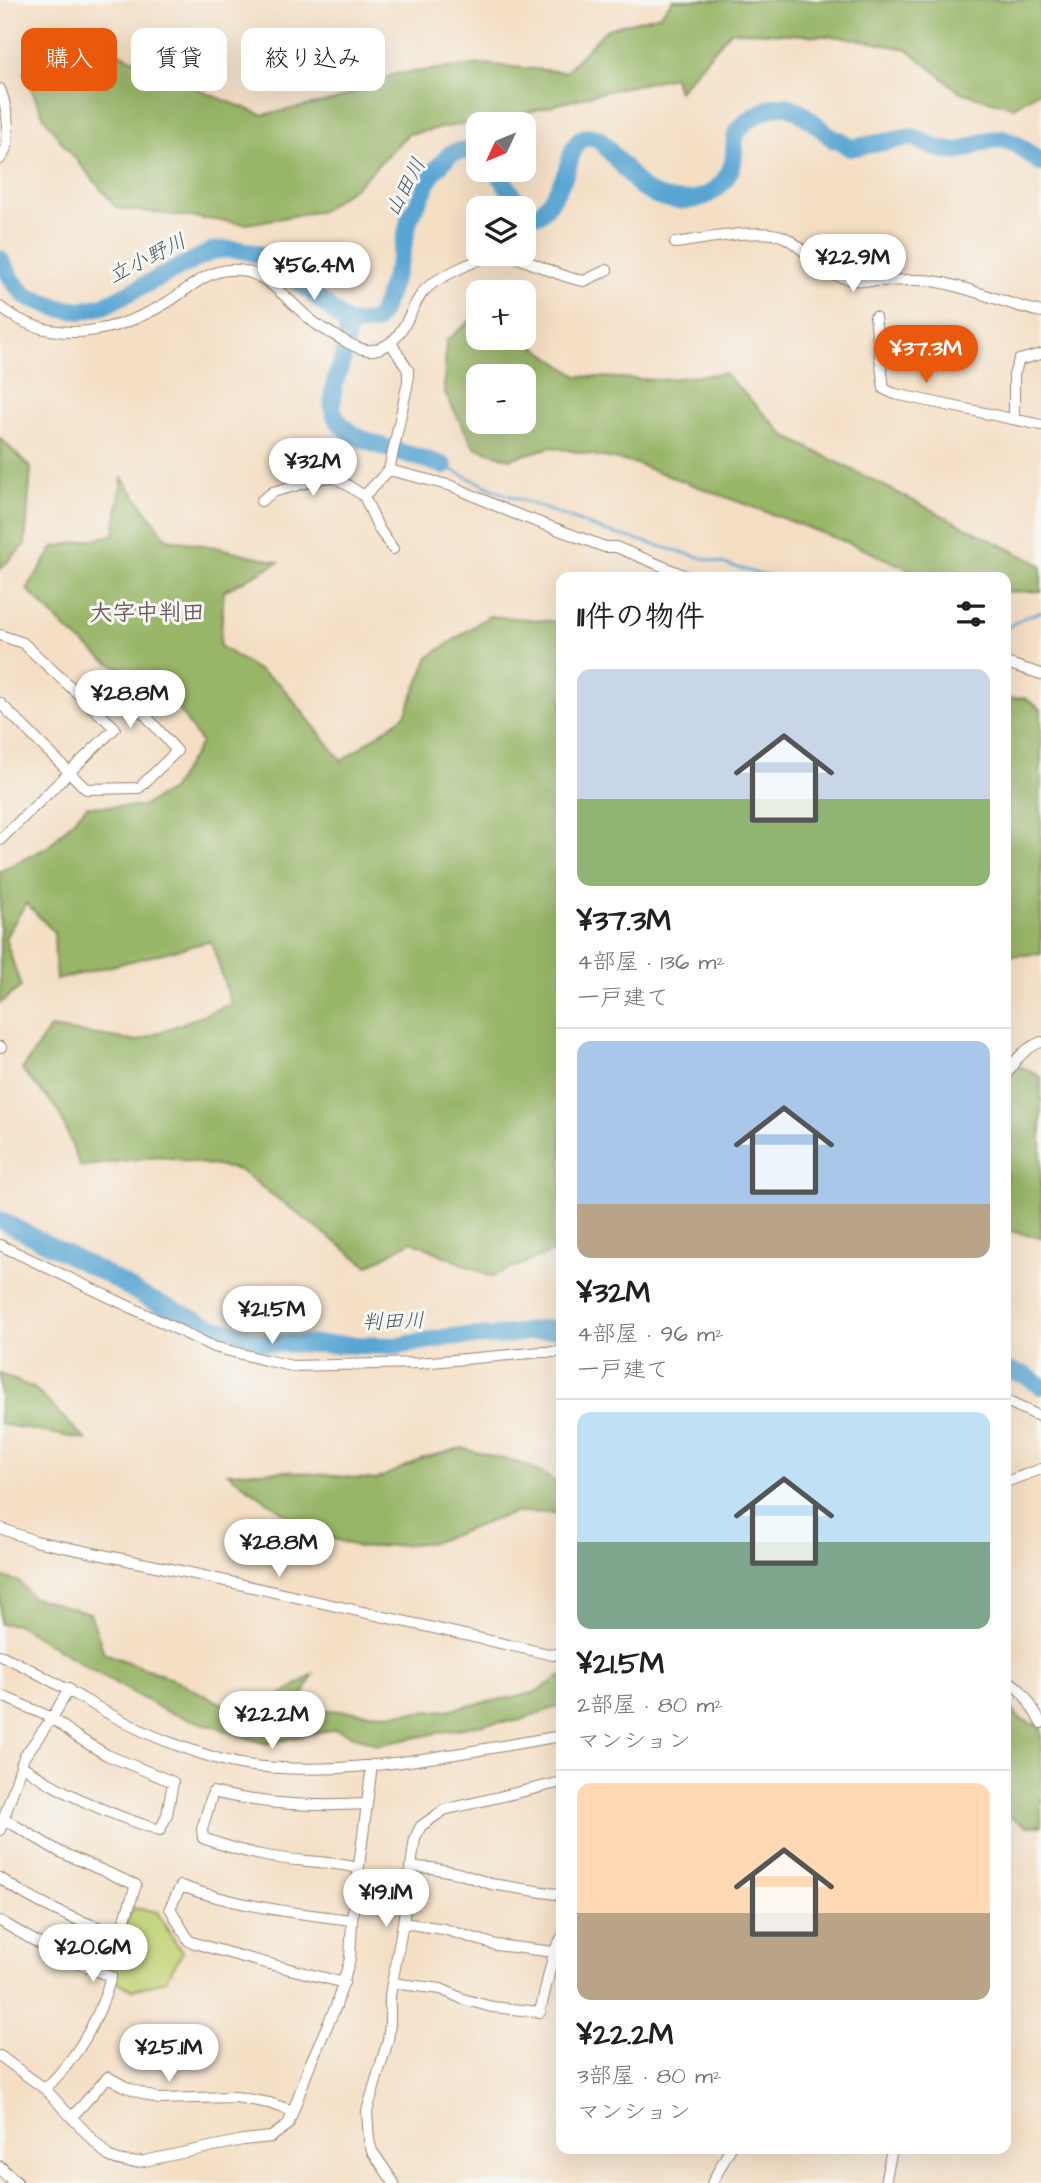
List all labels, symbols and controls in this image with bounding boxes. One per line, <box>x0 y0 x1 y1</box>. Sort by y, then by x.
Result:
chip: 購入 <box>21 28 117 91</box>
chip: 賃貸 <box>131 28 227 91</box>
chip: 絞り込み <box>241 28 385 91</box>
north arrow <box>466 112 536 182</box>
map controls <box>466 112 536 434</box>
water label: 山田川 <box>378 153 433 222</box>
button: layers <box>466 196 536 266</box>
water label: 立小野川 <box>103 226 191 290</box>
pin: ¥22.9M <box>796 234 910 294</box>
text: ¥22.9M <box>816 241 890 273</box>
pin: ¥56.4M <box>257 243 371 302</box>
text: ¥56.4M <box>274 249 354 281</box>
button: + <box>466 280 536 350</box>
pin: ¥37.3M <box>869 326 983 385</box>
text: ¥37.3M <box>890 332 962 364</box>
button: − <box>466 364 536 434</box>
pin: ¥32M <box>272 438 354 498</box>
text: ¥32M <box>285 445 341 477</box>
icon: filters <box>952 595 990 633</box>
text: 11件の物件 <box>577 596 705 638</box>
district label: 大字中判田 <box>90 597 205 629</box>
pin: ¥28.8M <box>73 670 187 730</box>
text: ¥28.8M <box>91 677 169 709</box>
icon: home <box>721 715 847 841</box>
text: ¥37.3M <box>577 900 671 942</box>
text: 4部屋 · 136 m² <box>577 946 725 978</box>
text: 一戸建て <box>577 982 669 1014</box>
icon: home <box>721 1087 847 1213</box>
text: ¥32M <box>577 1272 650 1314</box>
pin: ¥21.5M <box>215 1286 329 1346</box>
text: ¥21.5M <box>239 1293 305 1325</box>
water label: 判田川 <box>361 1306 425 1337</box>
text: 4部屋 · 96 m² <box>577 1318 724 1350</box>
text: 一戸建て <box>577 1354 669 1386</box>
icon: home <box>721 1458 847 1584</box>
pin: ¥28.8M <box>222 1520 336 1579</box>
text: ¥28.8M <box>240 1526 318 1558</box>
text: ¥21.5M <box>577 1643 664 1685</box>
text: 2部屋 · 80 m² <box>577 1689 723 1721</box>
pin: ¥22.2M <box>215 1692 329 1751</box>
text: ¥22.2M <box>235 1698 309 1730</box>
text: マンション <box>577 1725 691 1757</box>
icon: home <box>721 1829 847 1955</box>
pin: ¥19.1M <box>329 1870 443 1929</box>
text: ¥19.1M <box>359 1876 413 1908</box>
pin: ¥20.6M <box>36 1924 150 1984</box>
text: ¥20.6M <box>55 1931 131 1963</box>
text: ¥22.2M <box>577 2014 674 2056</box>
pin: ¥25.1M <box>112 2024 226 2084</box>
text: ¥25.1M <box>136 2031 202 2063</box>
text: 3部屋 · 80 m² <box>577 2060 722 2092</box>
text: マンション <box>577 2096 691 2128</box>

